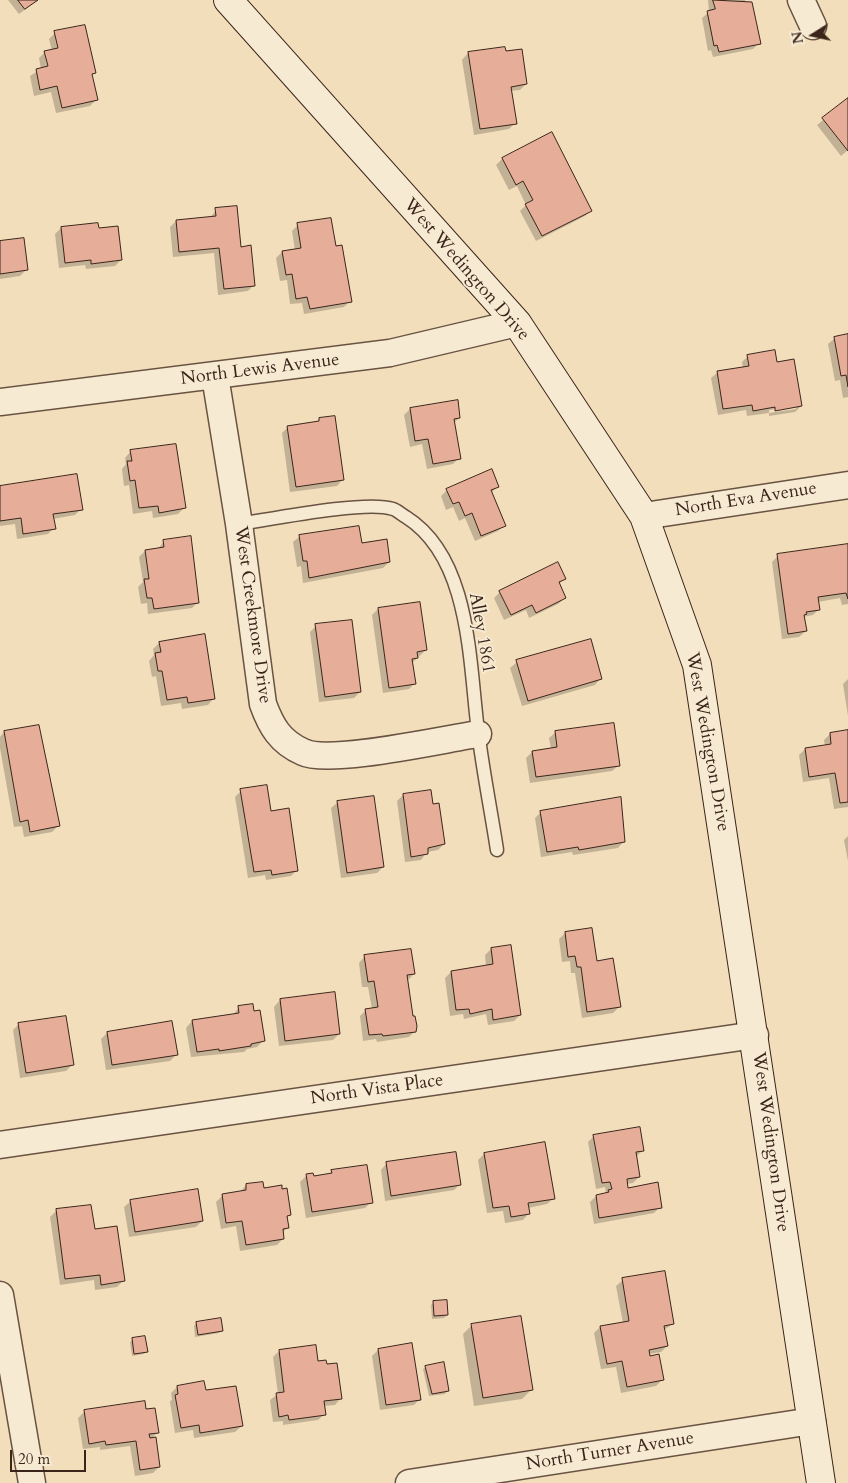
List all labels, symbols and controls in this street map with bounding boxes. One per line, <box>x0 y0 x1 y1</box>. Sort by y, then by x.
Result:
north arrow <box>788 10 838 60</box>
text: N <box>787 30 808 45</box>
street label: West Wedington Drive <box>398 194 534 346</box>
street label: North Lewis Avenue <box>179 350 341 390</box>
street label: North Eva Avenue <box>674 478 818 522</box>
street label: West Creekmore Drive <box>229 525 275 705</box>
street label: Alley 1861 <box>463 591 499 675</box>
street label: West Wedington Drive <box>681 651 733 833</box>
street label: West Wedington Drive <box>747 1051 793 1233</box>
street label: North Vista Place <box>309 1070 445 1110</box>
street label: North Turner Avenue <box>524 1428 696 1476</box>
scale bar <box>12 1440 89 1472</box>
text: 20 m <box>18 1449 50 1469</box>

